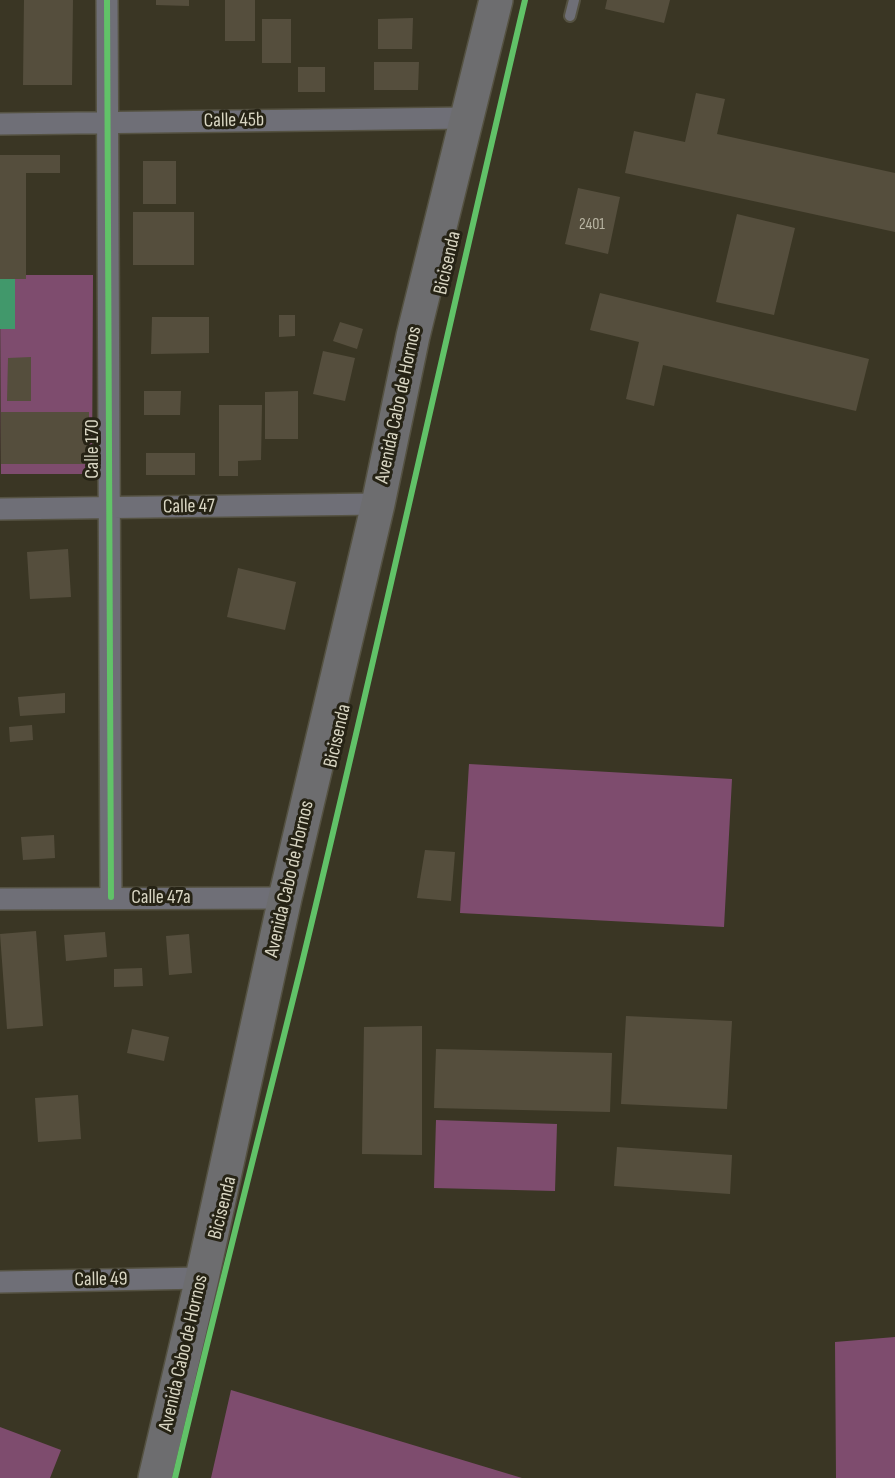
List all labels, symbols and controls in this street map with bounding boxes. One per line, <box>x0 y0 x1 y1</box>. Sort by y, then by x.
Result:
street label: Calle 45b <box>204 108 264 134</box>
house number: 2401 <box>579 215 605 235</box>
street label: Bicisenda <box>429 229 467 297</box>
street label: Avenida Cabo de Hornos <box>371 324 427 486</box>
street label: Calle 170 <box>81 419 105 479</box>
street label: Calle 47 <box>163 495 215 519</box>
street label: Bicisenda <box>319 702 357 770</box>
street label: Avenida Cabo de Hornos <box>260 798 320 960</box>
street label: Calle 47a <box>131 886 191 910</box>
street label: Bicisenda <box>204 1174 242 1242</box>
street label: Calle 49 <box>74 1268 128 1292</box>
street label: Avenida Cabo de Hornos <box>154 1272 214 1434</box>

